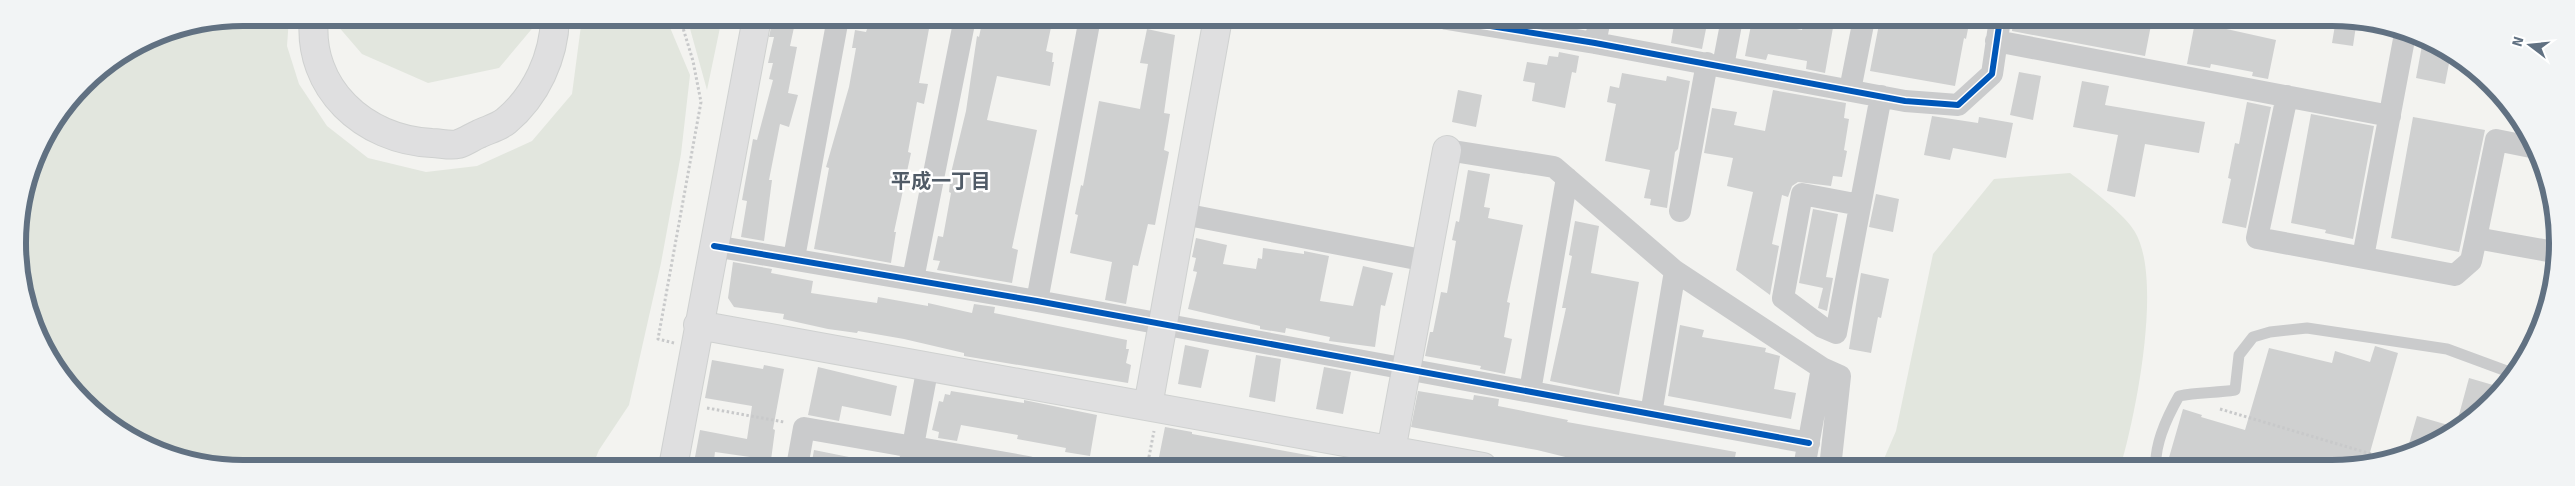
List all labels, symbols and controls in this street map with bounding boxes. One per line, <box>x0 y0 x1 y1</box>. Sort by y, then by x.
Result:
north arrow <box>2505 20 2555 70</box>
text: N <box>2508 35 2527 49</box>
district label: 平成一丁目 <box>891 169 991 194</box>

